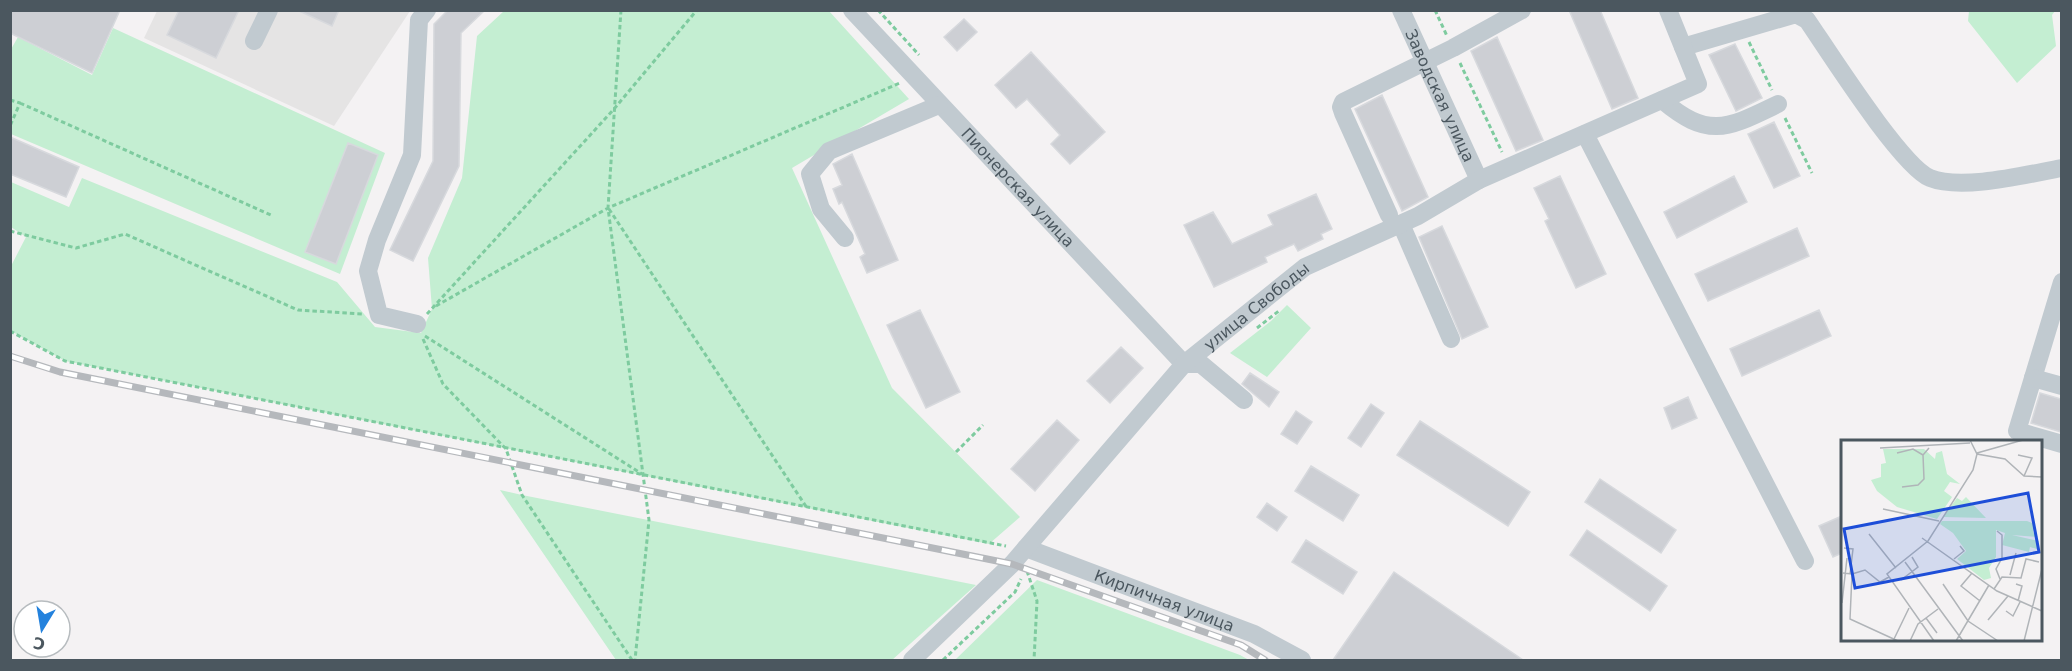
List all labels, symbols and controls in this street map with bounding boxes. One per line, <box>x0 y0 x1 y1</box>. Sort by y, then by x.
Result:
street label: Заводская улица <box>1402 26 1479 165</box>
street label: Пионерская улица <box>958 124 1079 251</box>
street label: улица Свободы <box>1200 258 1313 354</box>
inset map <box>1841 440 2042 641</box>
street label: Кирпичная улица <box>1092 565 1237 635</box>
north arrow <box>12 599 72 659</box>
text: С <box>32 633 47 654</box>

